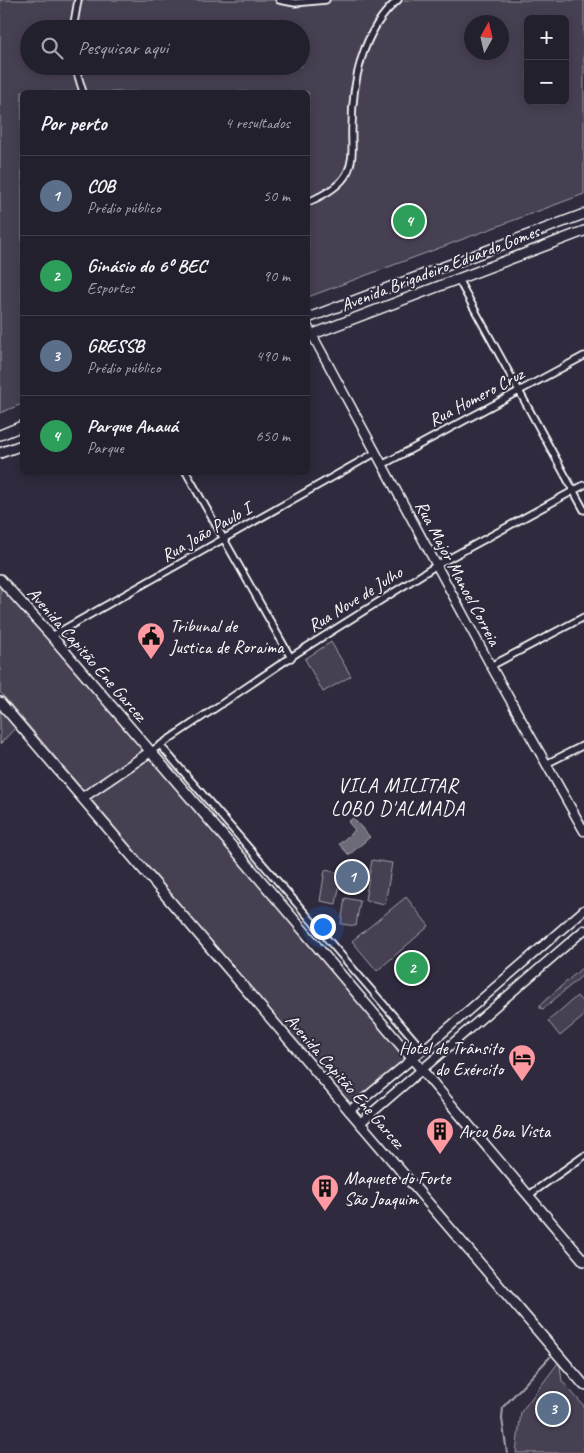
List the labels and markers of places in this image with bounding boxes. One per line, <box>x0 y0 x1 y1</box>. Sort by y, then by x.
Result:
pin: 4 <box>393 202 425 240</box>
place label: Tribunal de Justica de Roraima <box>169 615 285 658</box>
public building icon: Tribunal de Justica de Roraima <box>136 621 166 660</box>
pin: 1 <box>336 858 368 896</box>
pin: 2 <box>396 949 428 987</box>
place label: Hotel de Trânsito do Exército <box>399 1037 505 1080</box>
hotel icon: Hotel de Trânsito do Exército <box>507 1043 537 1082</box>
building icon: Arco Boa Vista <box>425 1116 455 1155</box>
place label: Arco Boa Vista <box>459 1120 552 1142</box>
place label: Maquete do Forte São Joaquim <box>344 1167 451 1210</box>
building icon: Maquete do Forte São Joaquim <box>310 1173 340 1212</box>
pin: 3 <box>537 1390 569 1428</box>

